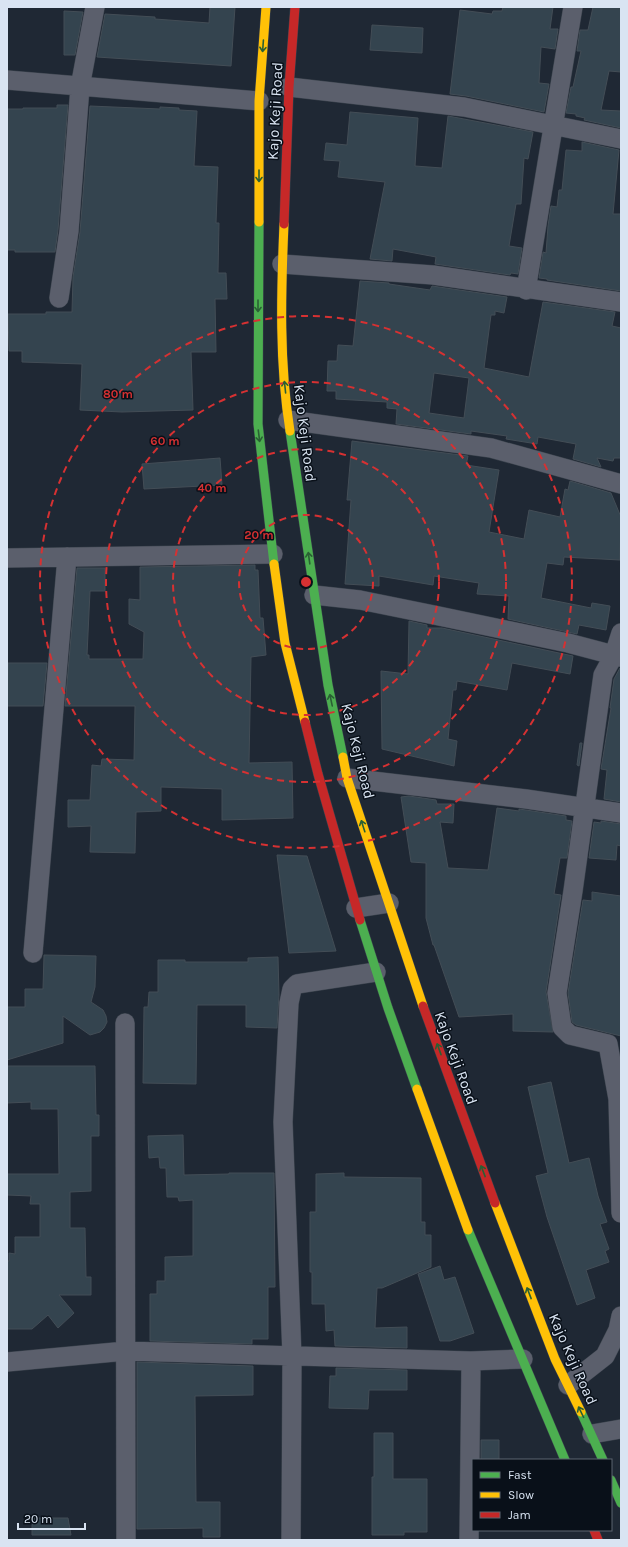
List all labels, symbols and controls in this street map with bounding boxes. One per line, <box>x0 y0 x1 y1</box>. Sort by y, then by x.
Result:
one-way arrow <box>260 39 267 52</box>
street label: Kajo Keji Road <box>263 62 287 160</box>
one-way arrow <box>255 169 263 182</box>
one-way arrow <box>254 299 262 312</box>
one-way arrow <box>281 381 289 394</box>
street label: Kajo Keji Road <box>290 383 320 483</box>
text: 80 m <box>103 387 133 401</box>
one-way arrow <box>255 429 263 442</box>
text: 60 m <box>150 434 180 448</box>
text: 40 m <box>197 481 227 495</box>
text: 20 m <box>244 528 274 542</box>
one-way arrow <box>305 552 313 565</box>
centre of rings <box>299 575 313 589</box>
one-way arrow <box>326 694 334 707</box>
street label: Kajo Keji Road <box>337 701 379 801</box>
one-way arrow <box>359 819 366 832</box>
street label: Kajo Keji Road <box>431 1009 481 1107</box>
one-way arrow <box>434 1043 442 1055</box>
one-way arrow <box>478 1166 486 1178</box>
one-way arrow <box>524 1287 532 1299</box>
street label: Kajo Keji Road <box>545 1311 601 1407</box>
one-way arrow <box>577 1406 584 1418</box>
legend <box>472 1459 612 1531</box>
text: Fast <box>508 1468 532 1482</box>
text: Slow <box>508 1488 534 1502</box>
scale bar <box>18 1505 85 1531</box>
text: Jam <box>508 1508 531 1522</box>
text: 20 m <box>24 1512 52 1526</box>

